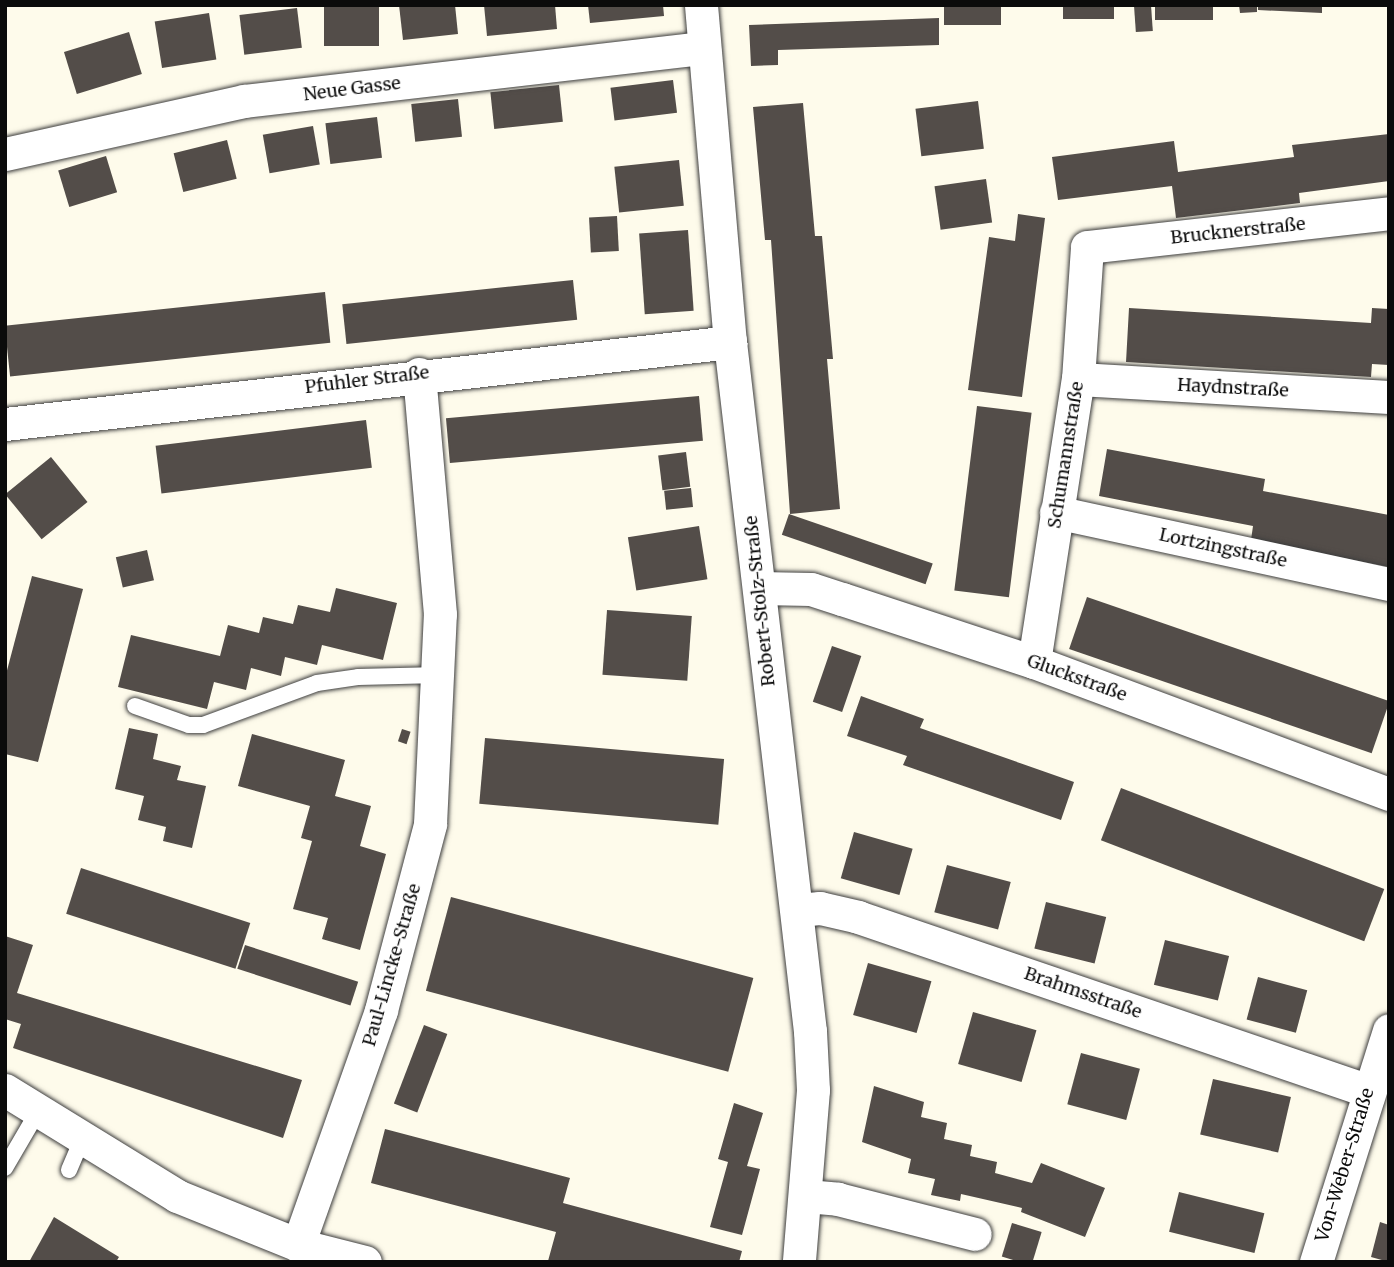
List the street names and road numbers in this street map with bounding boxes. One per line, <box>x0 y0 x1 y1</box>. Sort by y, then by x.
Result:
street label: Neue Gasse <box>302 72 402 106</box>
street label: Brucknerstraße <box>1169 213 1307 249</box>
street label: Pfuhler Straße <box>304 362 430 398</box>
street label: Haydnstraße <box>1177 374 1289 402</box>
street label: Schumannstraße <box>1044 380 1088 530</box>
street label: Robert-Stolz-Straße <box>740 515 780 687</box>
street label: Lortzingstraße <box>1157 524 1289 572</box>
street label: Gluckstraße <box>1024 650 1130 706</box>
street label: Paul-Lincke-Straße <box>358 881 426 1049</box>
street label: Brahmsstraße <box>1021 963 1145 1023</box>
street label: Von-Weber-Straße <box>1311 1086 1379 1244</box>

